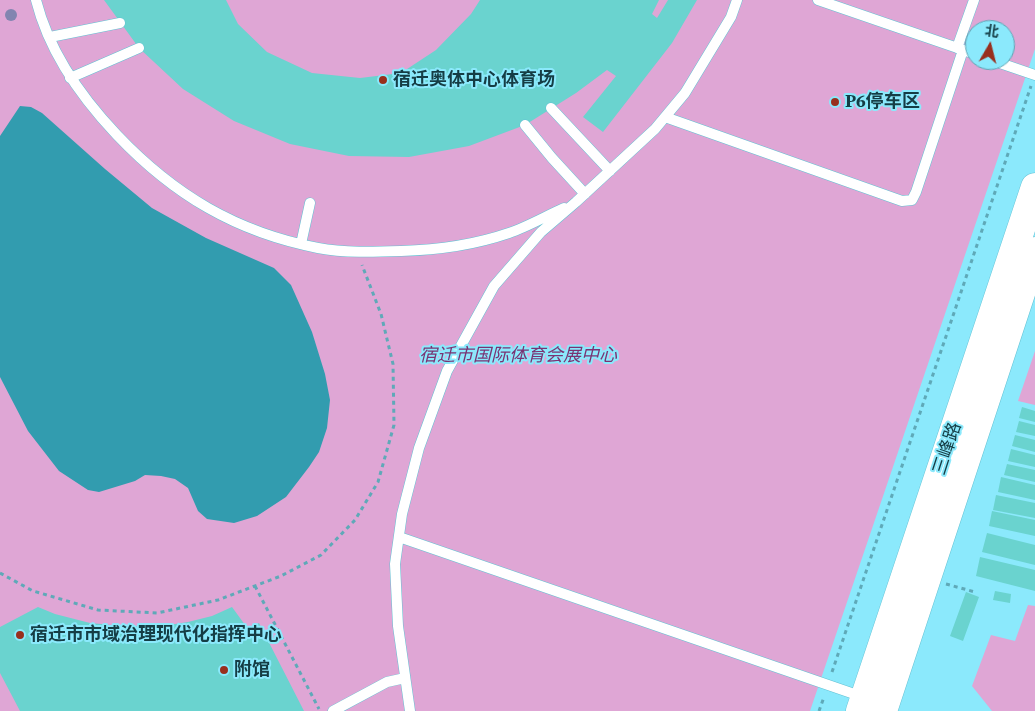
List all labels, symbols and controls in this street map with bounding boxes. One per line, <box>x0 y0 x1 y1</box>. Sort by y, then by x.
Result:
north arrow <box>965 20 1015 70</box>
text: 北 <box>984 20 1000 42</box>
place label: 宿迁奥体中心体育场 <box>393 69 555 91</box>
marker: 宿迁奥体中心体育场 <box>377 74 389 86</box>
place label: P6停车区 <box>845 91 920 113</box>
marker: P6停车区 <box>829 96 841 108</box>
park label: 宿迁市国际体育会展中心 <box>419 345 617 367</box>
street label: 三峰路 <box>929 420 967 478</box>
place label: 宿迁市市域治理现代化指挥中心 <box>30 624 282 646</box>
marker: 宿迁市市域治理现代化指挥中心 <box>14 629 26 641</box>
place label: 附馆 <box>234 659 270 681</box>
marker: 附馆 <box>218 664 230 676</box>

